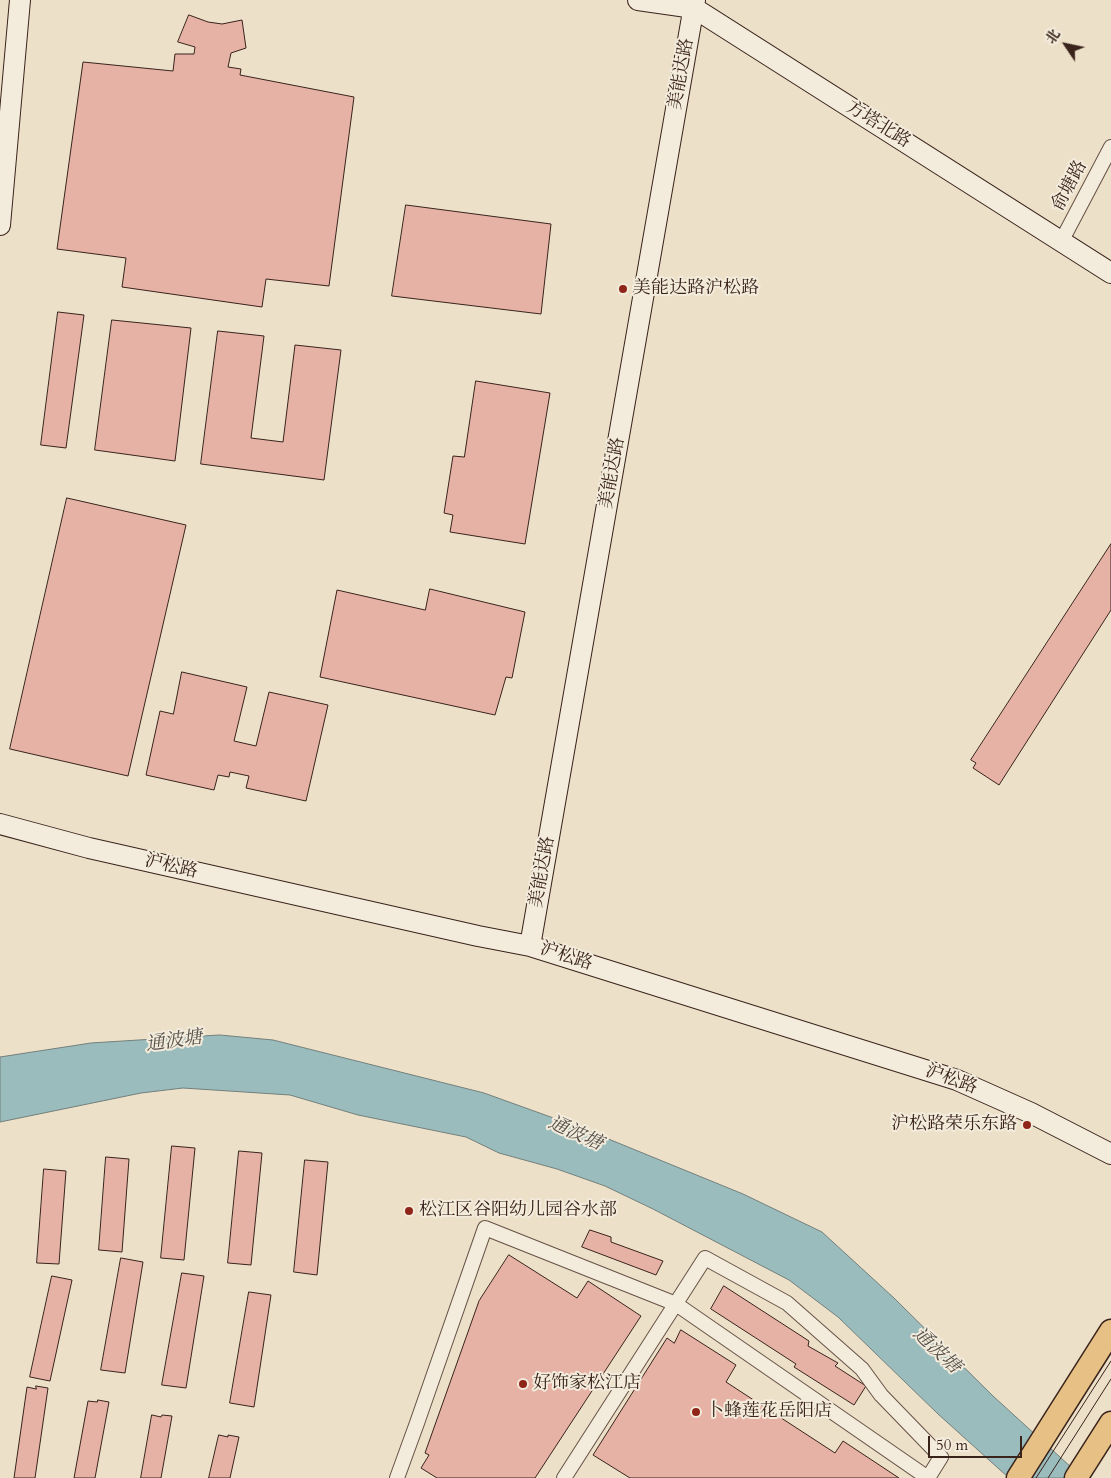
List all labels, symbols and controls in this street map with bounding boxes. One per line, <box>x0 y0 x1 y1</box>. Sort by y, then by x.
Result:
north arrow <box>1041 20 1091 70</box>
text: 北 <box>1041 25 1065 47</box>
street label: 美能达路 <box>665 37 699 111</box>
street label: 方塔北路 <box>842 97 914 153</box>
street label: 俞塘路 <box>1048 157 1092 215</box>
place label: 美能达路沪松路 <box>633 278 759 300</box>
marker: 美能达路沪松路 <box>617 283 629 295</box>
street label: 美能达路 <box>596 436 630 510</box>
street label: 美能达路 <box>526 835 560 909</box>
street label: 沪松路 <box>142 850 200 884</box>
street label: 沪松路 <box>537 938 595 976</box>
water label: 通波塘 <box>144 1027 204 1057</box>
street label: 沪松路 <box>922 1061 980 1099</box>
water label: 通波塘 <box>544 1112 606 1156</box>
place label: 沪松路荣乐东路 <box>891 1114 1017 1136</box>
marker: 沪松路荣乐东路 <box>1021 1119 1033 1131</box>
place label: 松江区谷阳幼儿园谷水部 <box>419 1200 617 1222</box>
marker: 松江区谷阳幼儿园谷水部 <box>403 1205 415 1217</box>
water label: 通波塘 <box>907 1323 965 1379</box>
place label: 好饰家松江店 <box>533 1373 641 1395</box>
marker: 好饰家松江店 <box>517 1378 529 1390</box>
place label: 卜蜂莲花岳阳店 <box>706 1401 832 1423</box>
marker: 卜蜂莲花岳阳店 <box>690 1406 702 1418</box>
scale bar <box>931 1426 1025 1458</box>
text: 50 m <box>936 1435 968 1455</box>

